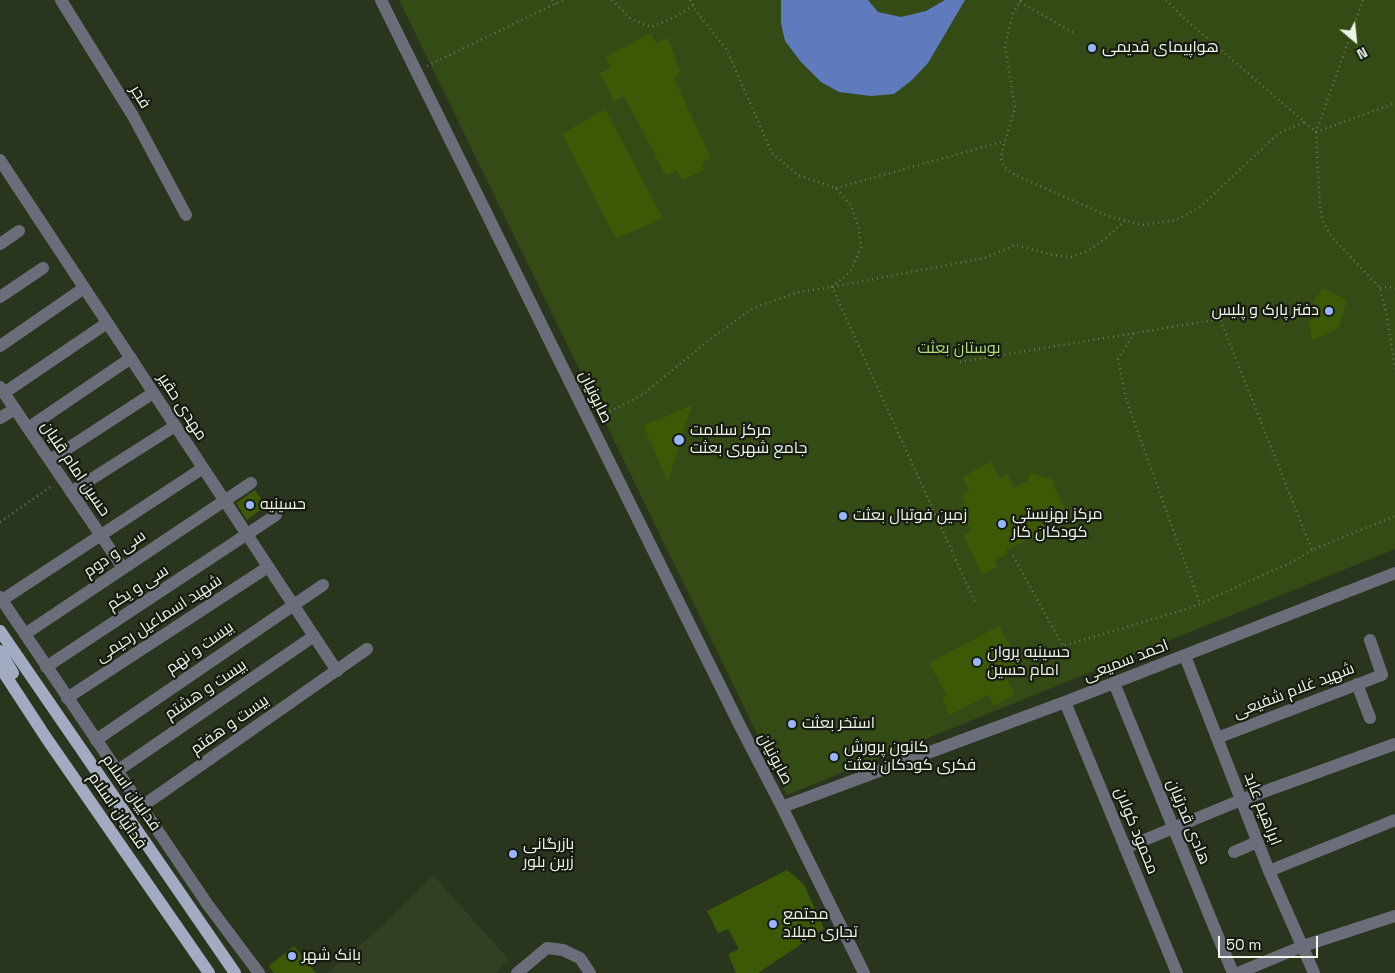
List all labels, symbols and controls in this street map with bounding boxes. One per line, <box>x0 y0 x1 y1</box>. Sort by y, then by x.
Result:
north arrow <box>1330 15 1380 65</box>
place label: هواپیمای قدیمی <box>1102 38 1219 58</box>
marker: هواپیمای قدیمی <box>1086 42 1098 54</box>
text: N <box>1354 43 1370 63</box>
street label: فجر <box>126 82 154 112</box>
place label: دفتر پارک و پلیس <box>1211 301 1319 321</box>
marker: دفتر پارک و پلیس <box>1323 305 1335 317</box>
park label: بوستان بعثت <box>917 339 1001 359</box>
street label: صابونیان <box>574 368 616 426</box>
street label: مهدی حقیر <box>153 370 211 444</box>
street label: حسین امام قلیان <box>36 418 114 520</box>
place label: مرکز سلامت جامع شهری بعثت <box>690 421 807 459</box>
marker: مرکز سلامت جامع شهری بعثت <box>672 433 686 447</box>
place label: حسینیه <box>260 495 306 515</box>
marker: حسینیه <box>244 499 256 511</box>
place label: مرکز بهزیستی کودکان کار <box>1012 505 1102 543</box>
place label: زمین فوتبال بعثت <box>853 506 967 526</box>
marker: زمین فوتبال بعثت <box>837 510 849 522</box>
marker: مرکز بهزیستی کودکان کار <box>996 518 1008 530</box>
street label: سی و دوم <box>80 526 150 582</box>
street label: سی و یکم <box>104 561 172 615</box>
street label: شهید اسماعیل رحیمی <box>92 571 226 667</box>
street label: بیست و نهم <box>162 618 238 678</box>
street label: احمد سمیعی <box>1081 636 1171 686</box>
place label: حسینیه پروان امام حسین <box>987 643 1070 681</box>
street label: بیست و هشتم <box>161 656 251 724</box>
marker: حسینیه پروان امام حسین <box>971 656 983 668</box>
street label: شهید غلام شفیعی <box>1231 659 1357 723</box>
street label: بیست و هفتم <box>187 691 273 759</box>
place label: استخر بعثت <box>802 714 875 734</box>
marker: استخر بعثت <box>786 718 798 730</box>
street label: صابونیان <box>753 730 797 788</box>
place label: کانون پرورش فکری کودکان بعثت <box>844 738 976 776</box>
street label: فداییان اسلام <box>98 751 164 835</box>
marker: کانون پرورش فکری کودکان بعثت <box>828 751 840 763</box>
street label: فدائیان اسلام <box>84 769 150 853</box>
street label: ابراهیم عابد <box>1239 770 1285 848</box>
street label: هادی قدرتیان <box>1162 776 1214 868</box>
street label: محمود کولان <box>1110 785 1162 877</box>
place label: بازرگانی زرین بلور <box>523 835 574 873</box>
marker: بازرگانی زرین بلور <box>507 848 519 860</box>
place label: مجتمع تجاری میلاد <box>783 905 858 943</box>
marker: مجتمع تجاری میلاد <box>767 918 779 930</box>
scale bar <box>1220 926 1320 958</box>
text: 50 m <box>1226 935 1261 954</box>
place label: بانک شهر <box>302 946 361 966</box>
marker: بانک شهر <box>286 950 298 962</box>

